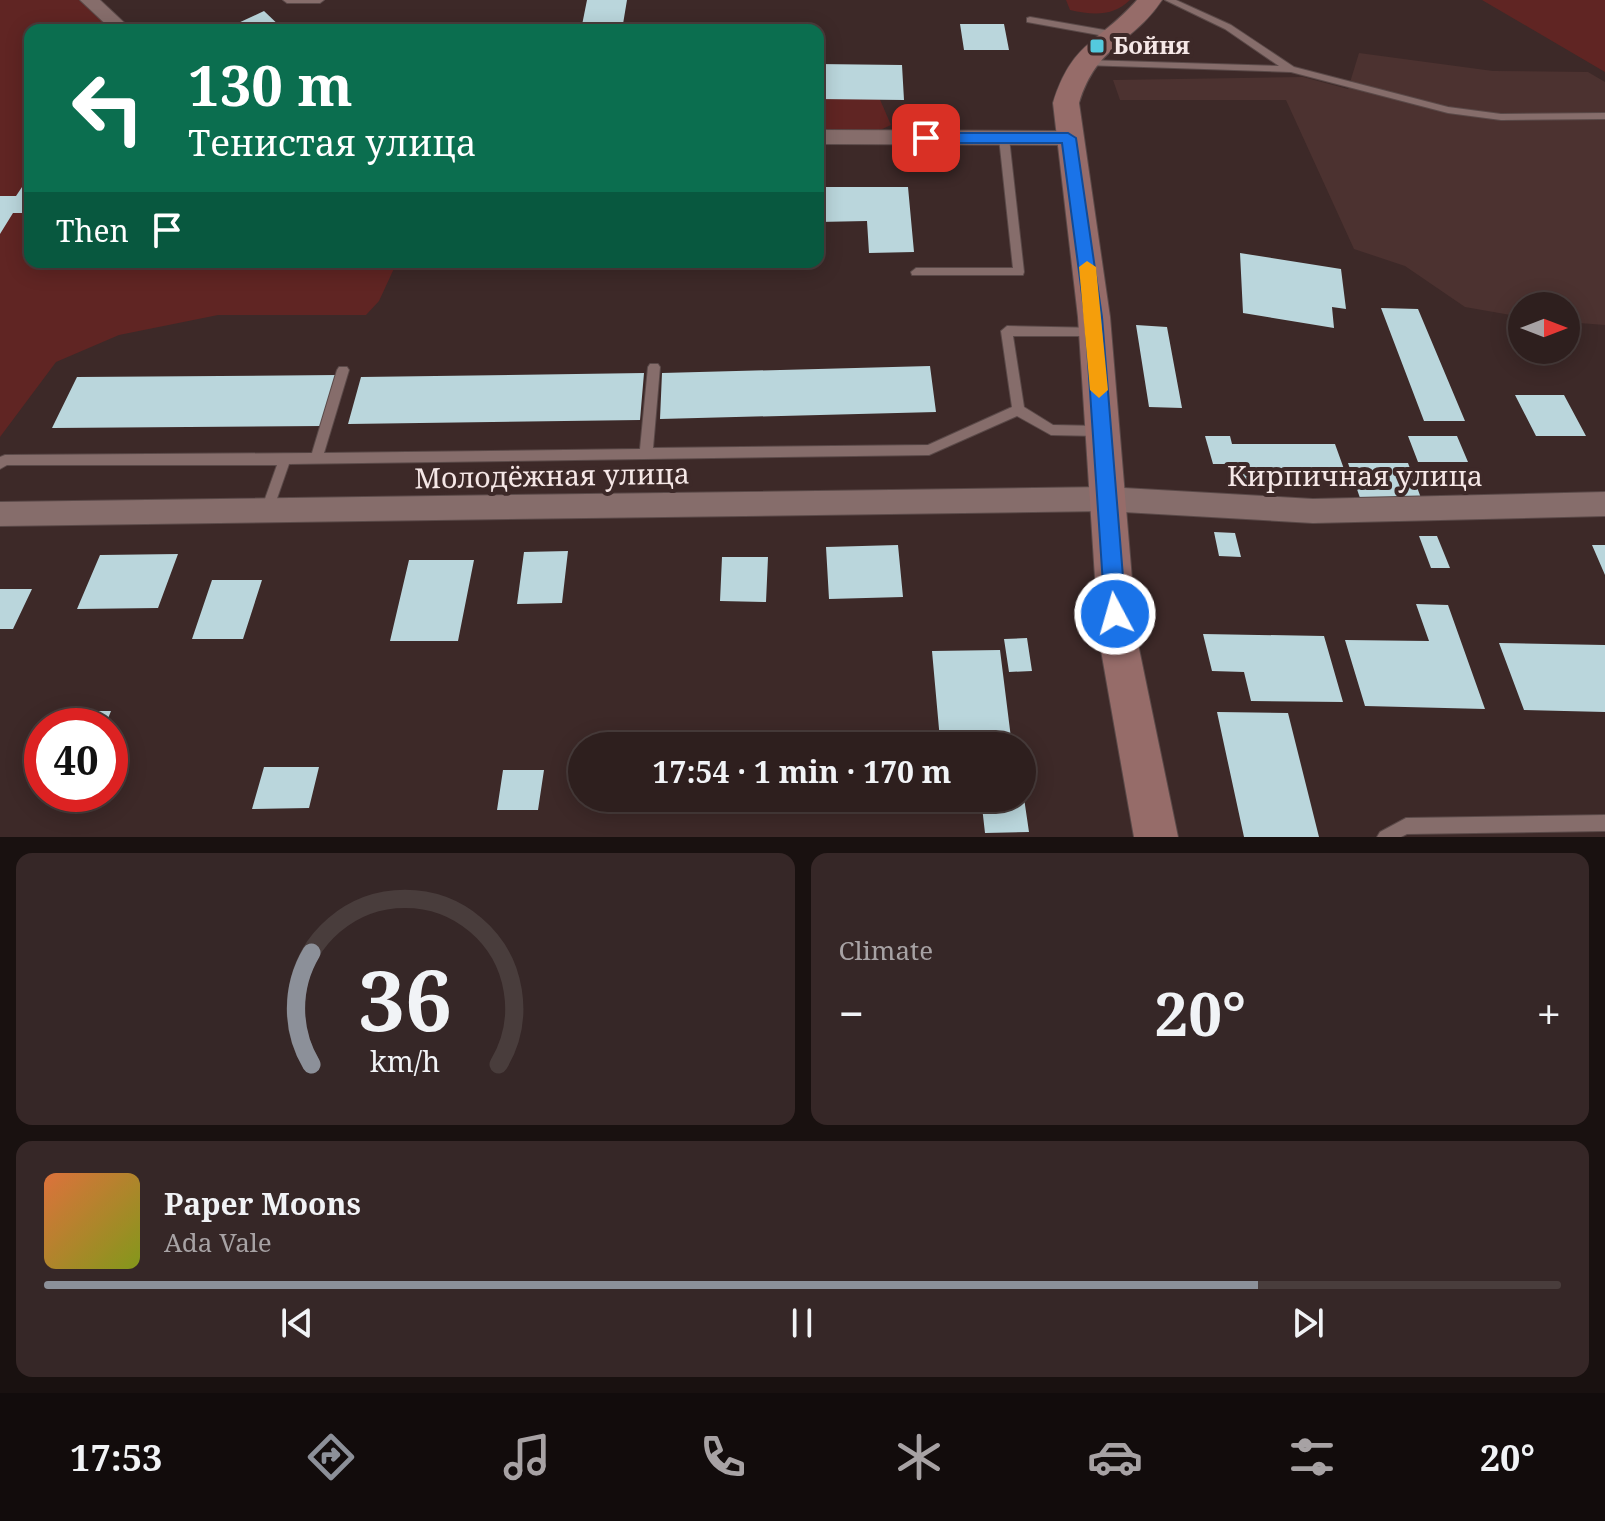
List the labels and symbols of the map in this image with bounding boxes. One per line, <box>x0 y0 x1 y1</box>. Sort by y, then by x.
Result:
place label: Бойня <box>1113 28 1190 61</box>
marker: Бойня <box>1088 37 1106 55</box>
pin <box>892 104 960 172</box>
north arrow <box>1508 292 1580 364</box>
street label: Молодёжная улица <box>414 454 690 496</box>
street label: Кирпичная улица <box>1227 456 1483 494</box>
position arrow <box>1073 572 1157 656</box>
speed limit sign: 40 <box>24 708 128 812</box>

